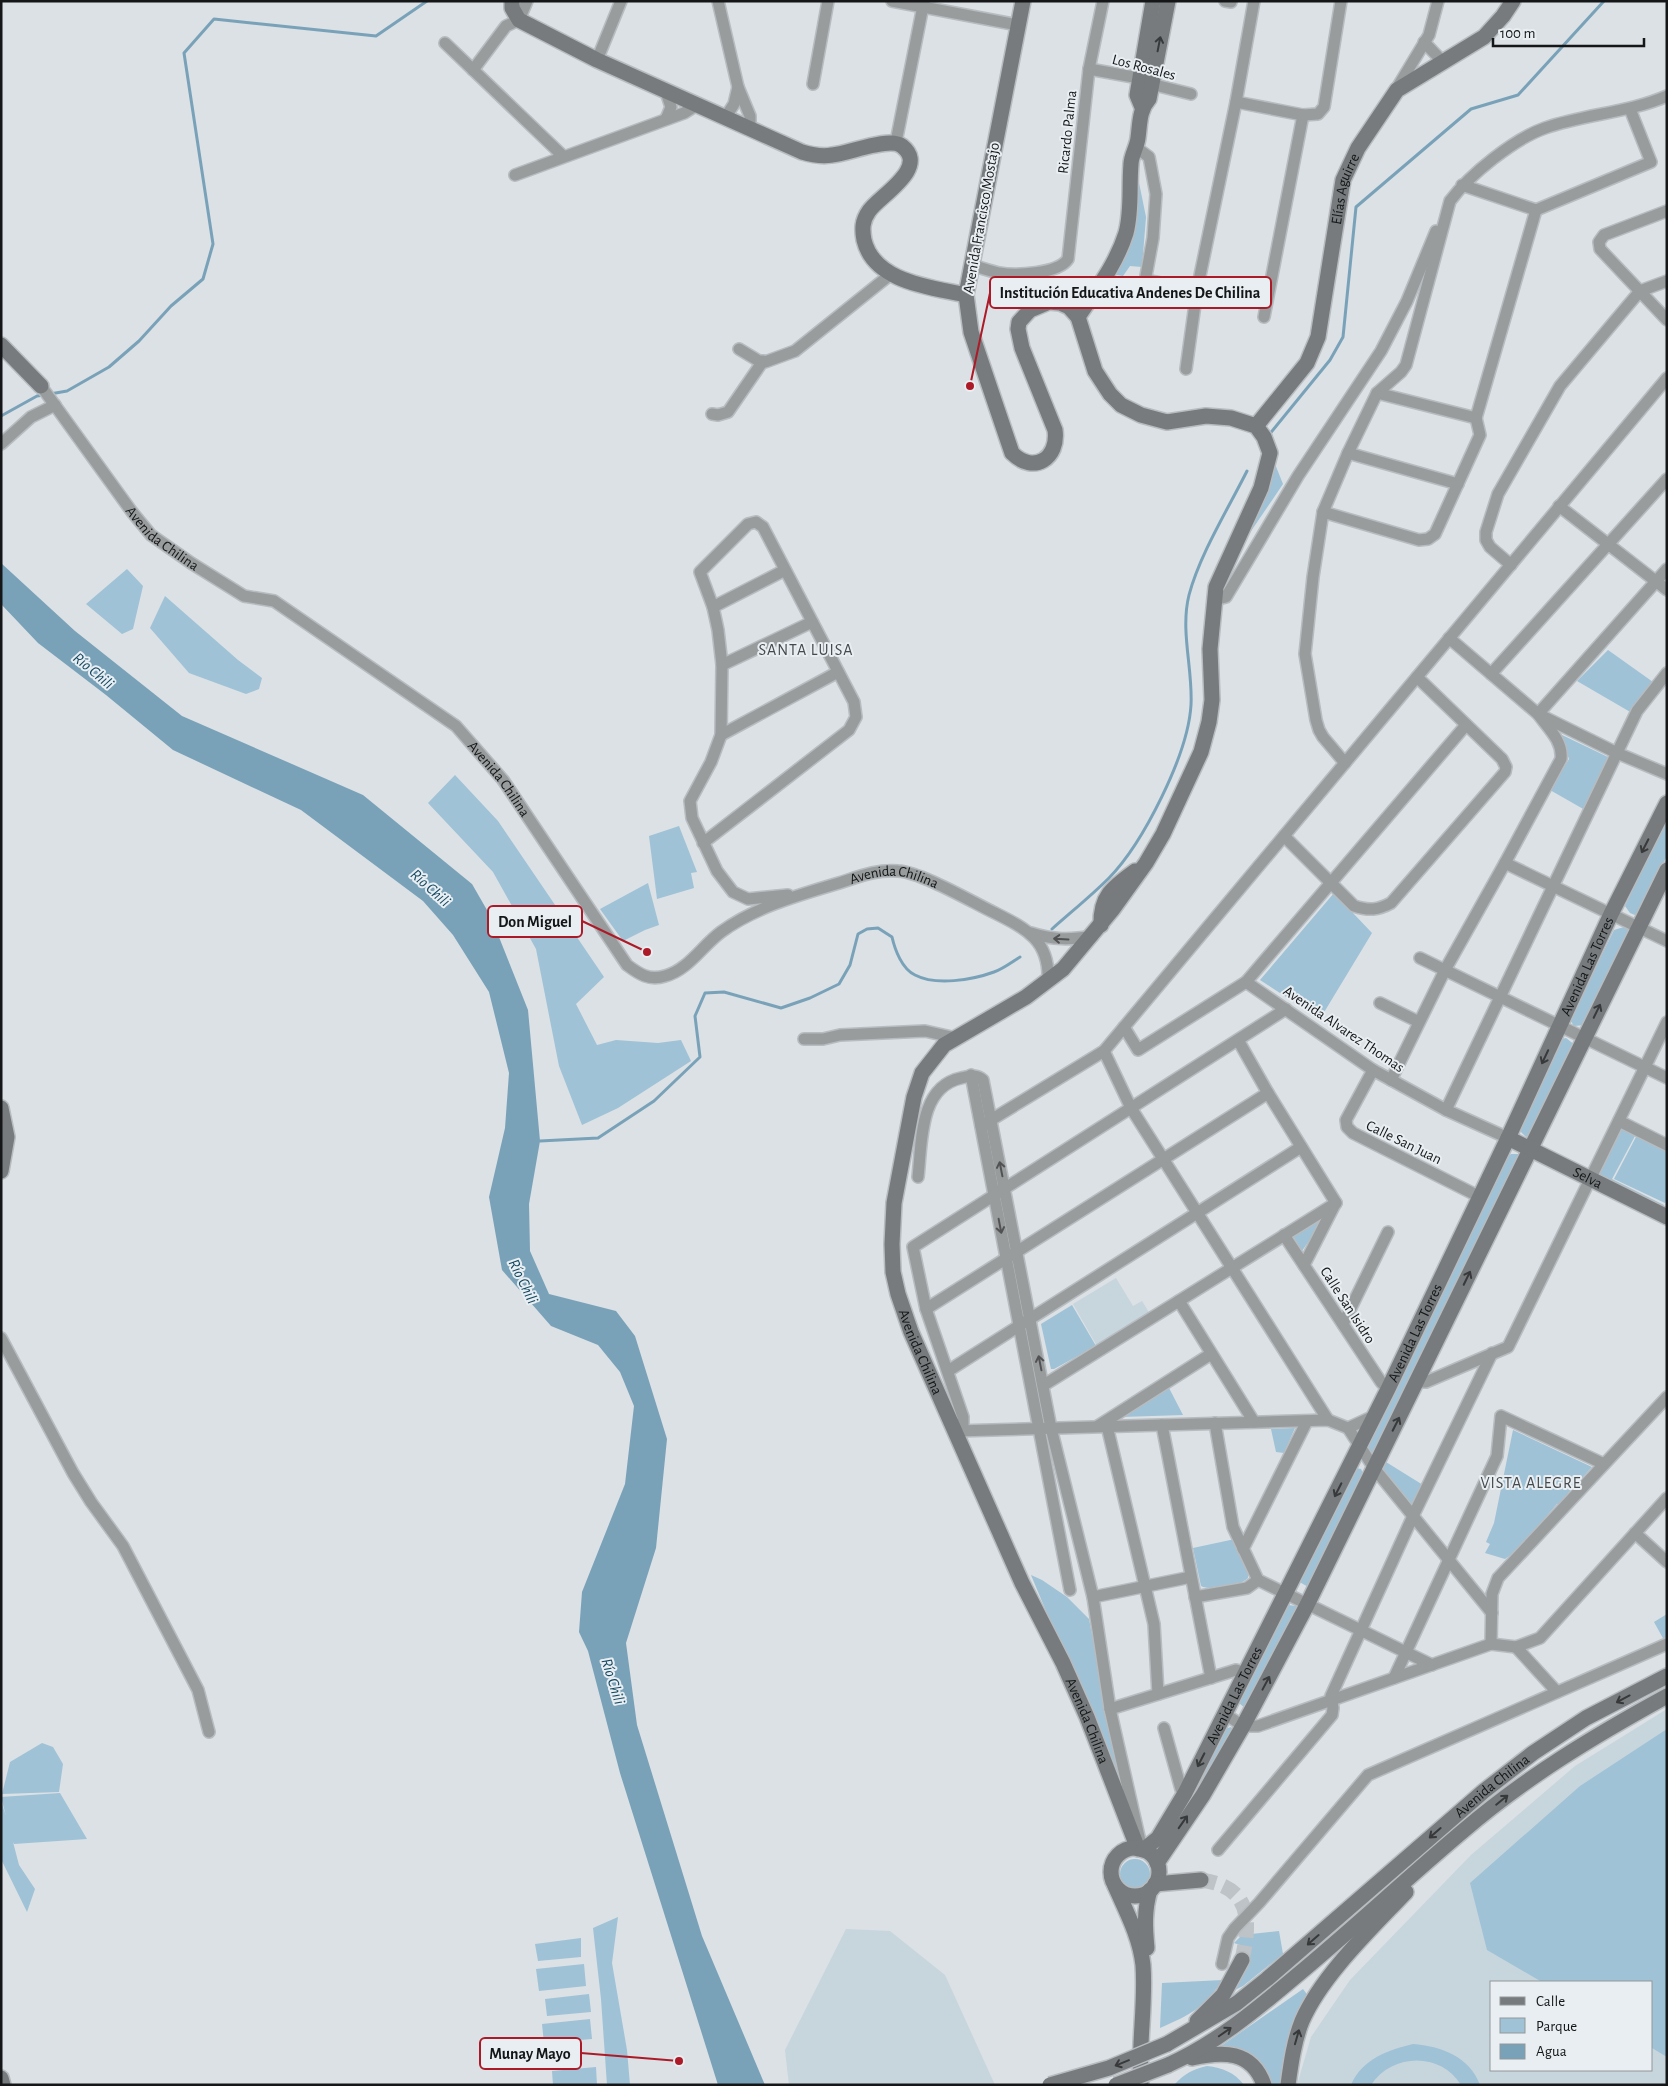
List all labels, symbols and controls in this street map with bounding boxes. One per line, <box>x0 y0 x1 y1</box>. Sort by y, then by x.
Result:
scale bar <box>1493 15 1644 47</box>
text: 100 m <box>1500 26 1535 41</box>
one-way arrow <box>1155 36 1164 52</box>
street label: Los Rosales <box>1110 52 1177 83</box>
street label: Ricardo Palma <box>1056 90 1079 174</box>
street label: Avenida Francisco Mostajo <box>961 141 1002 295</box>
street label: Elías Aguirre <box>1329 151 1362 226</box>
callout: Institución Educativa Andenes De Chilina <box>990 277 1271 308</box>
text: Institución Educativa Andenes De Chilina <box>999 285 1261 301</box>
street label: Avenida Chilina <box>123 504 201 574</box>
district label: SANTA LUISA <box>758 642 854 658</box>
water label: Río Chili <box>70 649 117 692</box>
street label: Avenida Chilina <box>465 738 532 820</box>
one-way arrow <box>1640 839 1650 854</box>
street label: Avenida Chilina <box>848 864 941 891</box>
water label: Río Chili <box>407 866 454 910</box>
callout: Don Miguel <box>488 906 582 937</box>
text: Don Miguel <box>498 914 572 930</box>
street label: Avenida Las Torres <box>1558 915 1617 1018</box>
one-way arrow <box>1053 935 1069 944</box>
street label: Avenida Alvarez Thomas <box>1281 983 1407 1075</box>
one-way arrow <box>1593 1004 1603 1019</box>
one-way arrow <box>1540 1049 1550 1064</box>
street label: Calle San Juan <box>1364 1118 1444 1167</box>
one-way arrow <box>996 1162 1005 1178</box>
street label: Selva <box>1571 1165 1605 1192</box>
one-way arrow <box>996 1218 1005 1234</box>
water label: Río Chili <box>506 1257 541 1307</box>
street label: Calle San Isidro <box>1317 1264 1378 1346</box>
one-way arrow <box>1463 1271 1472 1286</box>
street label: Avenida Las Torres <box>1385 1282 1445 1385</box>
street label: Avenida Chilina <box>896 1307 945 1397</box>
one-way arrow <box>1034 1355 1044 1371</box>
one-way arrow <box>1392 1417 1401 1432</box>
district label: VISTA ALEGRE <box>1480 1475 1582 1491</box>
one-way arrow <box>1333 1482 1342 1497</box>
street label: Avenida Las Torres <box>1204 1644 1265 1747</box>
water label: Río Chili <box>598 1656 628 1707</box>
one-way arrow <box>1261 1675 1271 1690</box>
street label: Avenida Chilina <box>1063 1676 1111 1766</box>
one-way arrow <box>1617 1694 1631 1704</box>
one-way arrow <box>1196 1752 1205 1767</box>
street label: Avenida Chilina <box>1452 1752 1532 1821</box>
one-way arrow <box>1495 1794 1508 1805</box>
one-way arrow <box>1178 1816 1188 1830</box>
one-way arrow <box>1429 1827 1442 1838</box>
one-way arrow <box>1306 1934 1319 1946</box>
legend <box>1490 1981 1653 2071</box>
text: Calle <box>1536 1994 1565 2009</box>
text: Parque <box>1536 2019 1577 2034</box>
one-way arrow <box>1218 2027 1232 2037</box>
one-way arrow <box>1293 2029 1302 2045</box>
callout: Munay Mayo <box>480 2038 581 2069</box>
text: Agua <box>1536 2044 1567 2059</box>
text: Munay Mayo <box>489 2046 571 2063</box>
one-way arrow <box>1114 2059 1129 2068</box>

